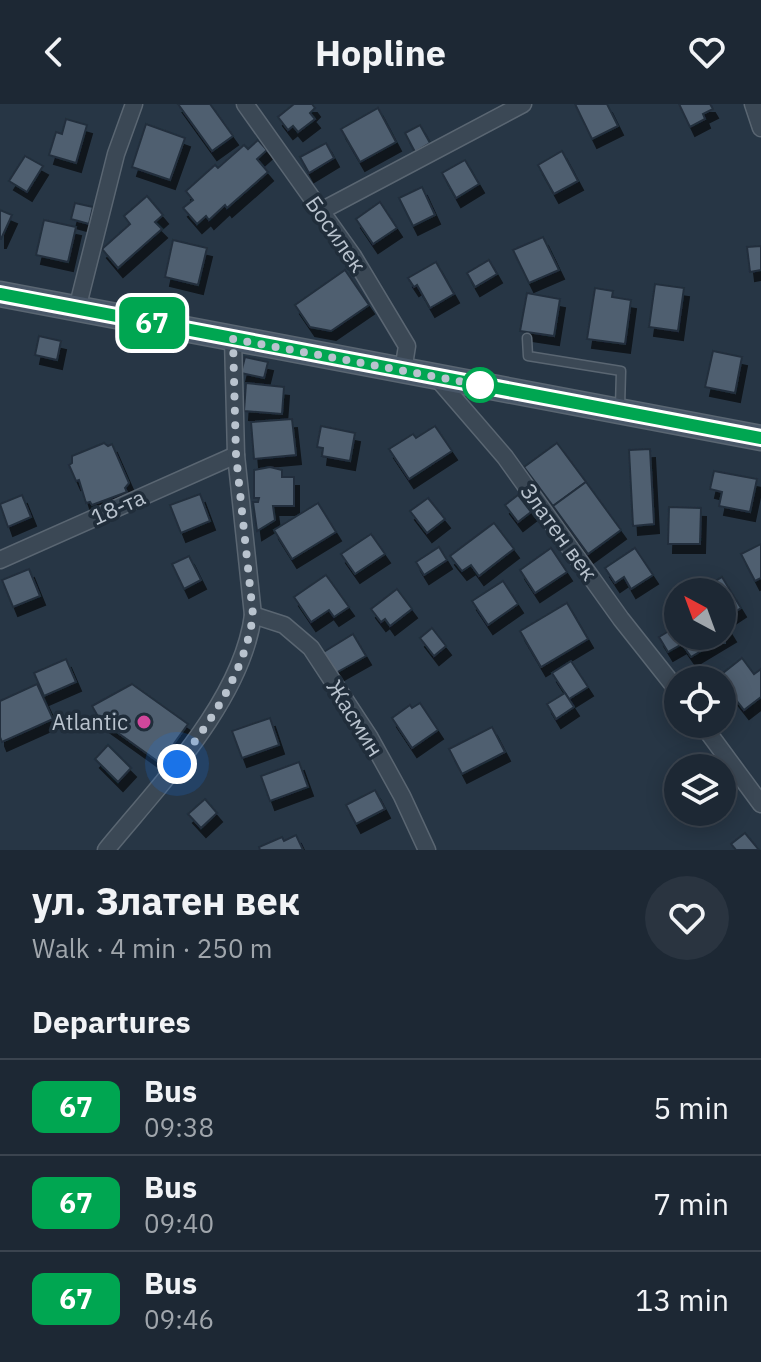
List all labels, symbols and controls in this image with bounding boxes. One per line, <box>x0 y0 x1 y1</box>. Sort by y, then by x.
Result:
text: Hopline <box>315 29 446 76</box>
icon: back <box>32 30 76 74</box>
icon: heart <box>685 30 729 74</box>
street label: Босилек <box>300 190 373 278</box>
line badge: 67 <box>116 297 188 349</box>
text: 67 <box>135 304 169 341</box>
unlabelled marker <box>463 368 497 402</box>
street label: Златен век <box>514 477 605 586</box>
street label: 18-та <box>86 482 150 531</box>
north arrow <box>664 578 736 650</box>
map controls <box>664 578 736 826</box>
button: locate <box>664 666 736 738</box>
street label: Жасмин <box>320 674 390 762</box>
place label: Atlantic <box>52 707 128 736</box>
marker: Atlantic <box>135 713 153 731</box>
your location <box>157 744 197 784</box>
button: layers <box>664 754 736 826</box>
text: ул. Златен век <box>32 876 300 925</box>
button: heart <box>645 876 729 960</box>
text: Walk · 4 min · 250 m <box>32 931 272 965</box>
text: Departures <box>32 1002 191 1041</box>
text: Bus <box>144 1071 197 1110</box>
text: 67 <box>59 1088 93 1125</box>
text: 5 min <box>653 1088 729 1127</box>
text: 09:38 <box>144 1110 214 1144</box>
text: Bus <box>144 1167 197 1206</box>
text: 67 <box>59 1184 93 1221</box>
text: 7 min <box>653 1184 729 1223</box>
text: 09:40 <box>144 1206 214 1240</box>
text: Bus <box>144 1263 197 1302</box>
text: 67 <box>59 1280 93 1317</box>
text: 13 min <box>635 1280 729 1319</box>
text: 09:46 <box>144 1302 214 1336</box>

